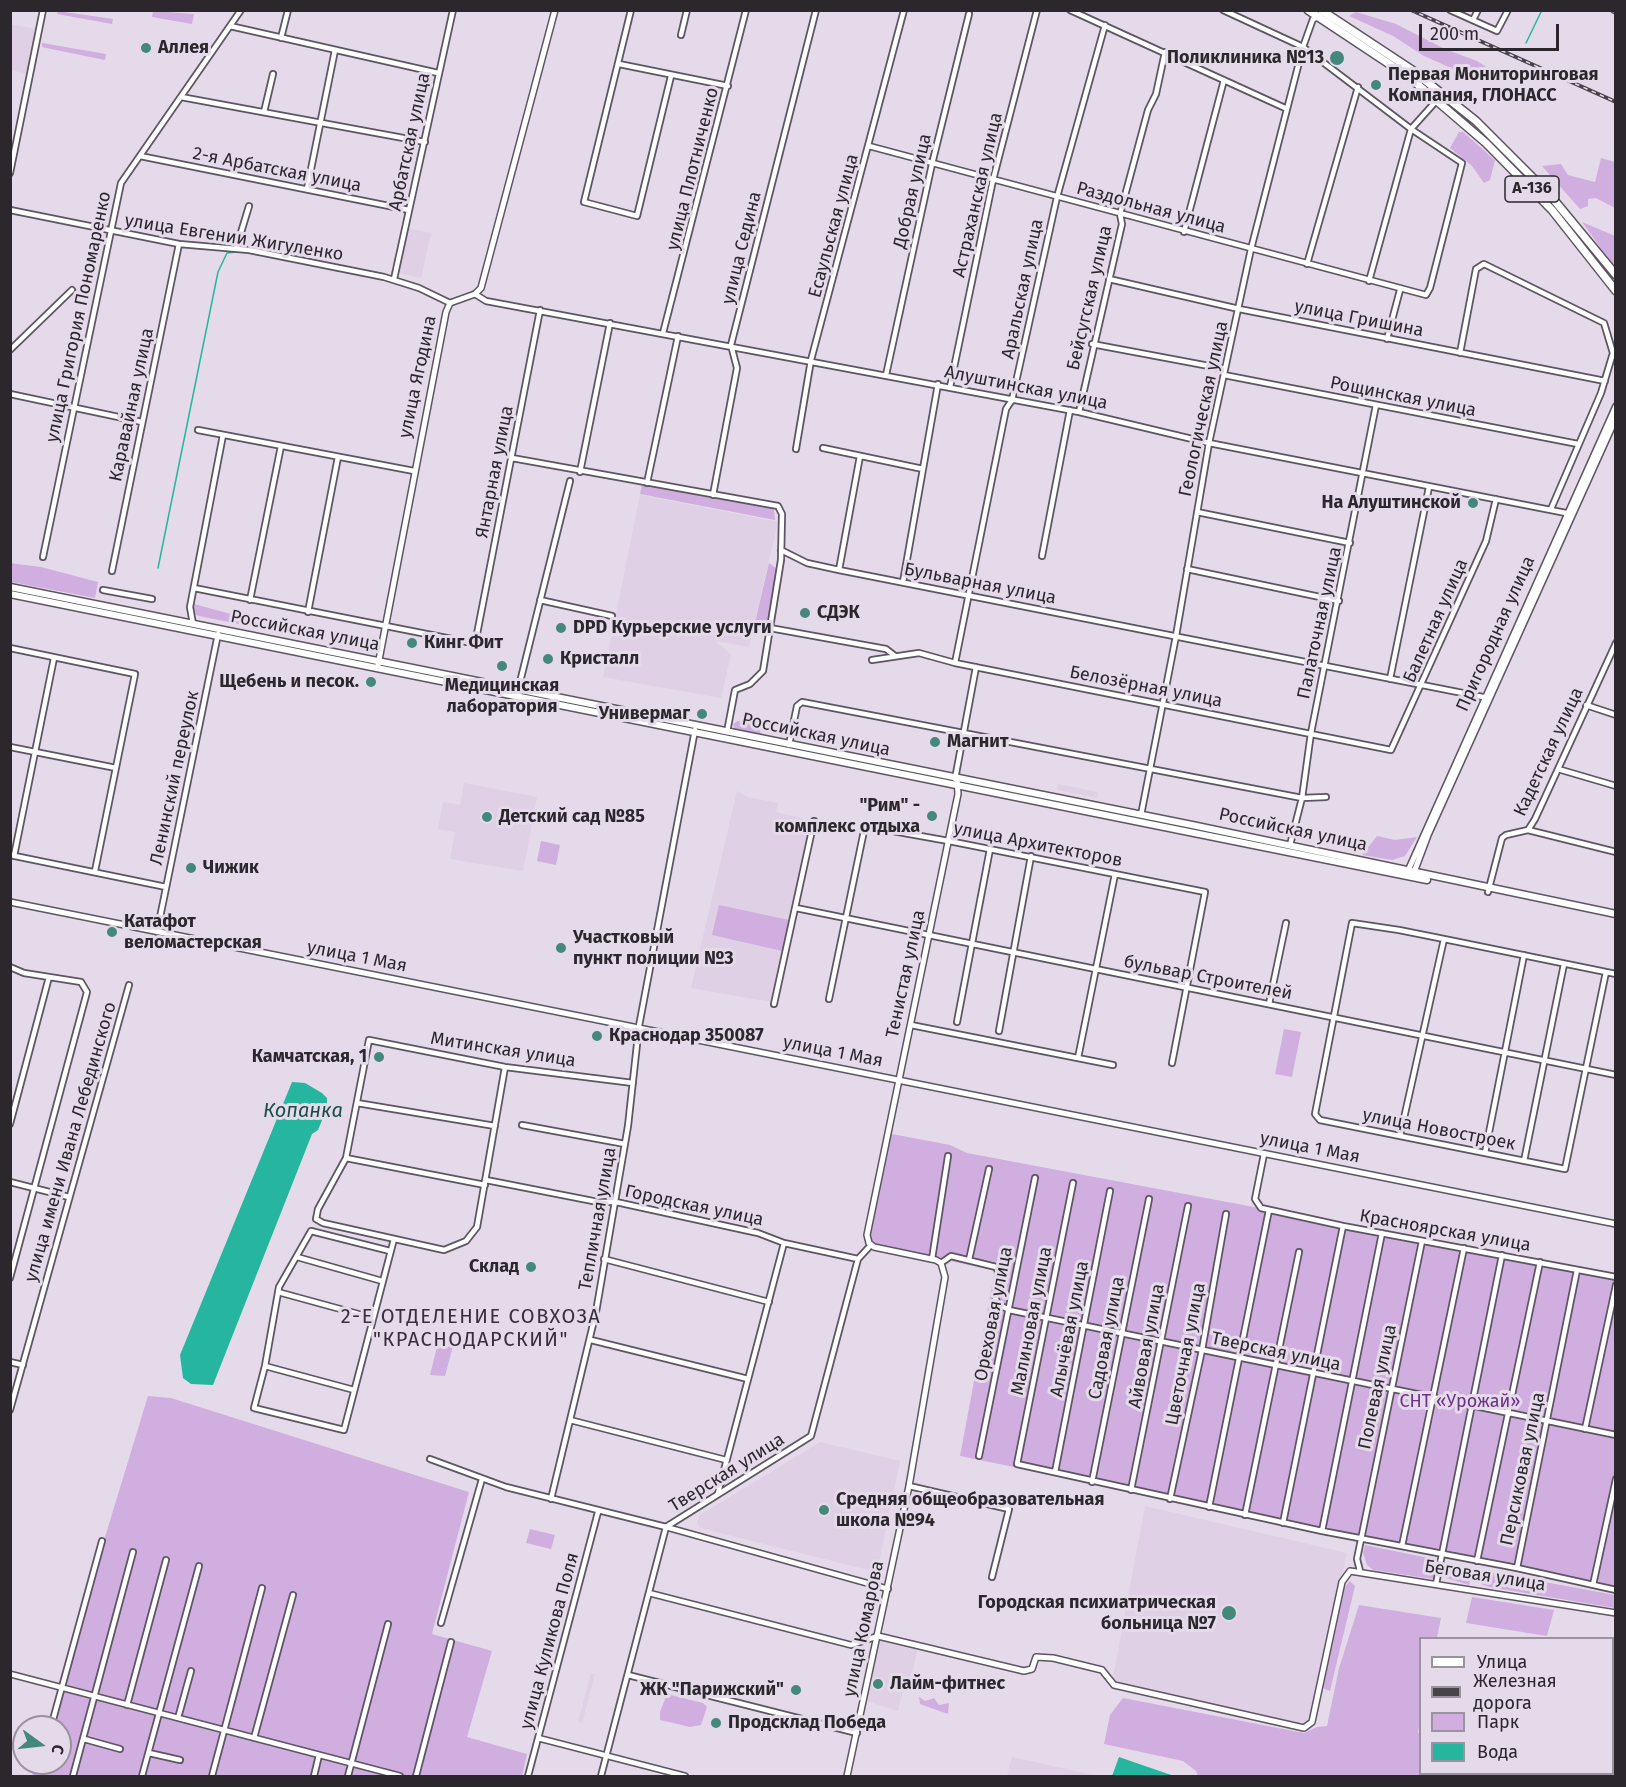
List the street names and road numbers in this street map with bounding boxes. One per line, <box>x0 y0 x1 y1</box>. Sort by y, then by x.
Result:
street label: Арбатская улица <box>385 71 435 213</box>
street label: улица Плотниченко <box>662 85 724 253</box>
street label: Астраханская улица <box>949 110 1007 280</box>
street label: Добрая улица <box>889 132 937 250</box>
street label: 2-я Арбатская улица <box>191 143 363 197</box>
street label: Есаульская улица <box>804 152 864 300</box>
road number: А-136 <box>1505 176 1559 202</box>
street label: Раздольная улица <box>1074 178 1228 238</box>
street label: улица Седина <box>718 189 766 307</box>
street label: улица Григория Пономаренко <box>42 190 116 444</box>
street label: улица Евгении Жигуленко <box>123 210 345 266</box>
street label: Аральская улица <box>998 217 1048 361</box>
street label: Бейсугская улица <box>1063 223 1117 373</box>
street label: улица Гришина <box>1293 296 1425 342</box>
street label: улица Ягодина <box>394 314 442 440</box>
street label: Геологическая улица <box>1175 319 1233 499</box>
street label: Каравайная улица <box>105 326 159 484</box>
street label: Алуштинская улица <box>943 362 1109 414</box>
street label: Рощинская улица <box>1328 372 1478 422</box>
street label: Янтарная улица <box>472 404 518 540</box>
street label: Палаточная улица <box>1293 545 1347 701</box>
street label: Пригородная улица <box>1452 553 1540 715</box>
street label: Балетная улица <box>1399 556 1473 686</box>
street label: Бульварная улица <box>902 559 1058 609</box>
street label: Российская улица <box>229 606 381 656</box>
street label: Белозёрная улица <box>1068 662 1224 712</box>
street label: Кадетская улица <box>1510 684 1588 820</box>
street label: Ленинский переулок <box>146 689 204 867</box>
street label: Российская улица <box>740 709 892 761</box>
street label: Российская улица <box>1217 804 1369 856</box>
street label: улица Архитекторов <box>952 818 1124 872</box>
street label: Тенистая улица <box>882 908 930 1040</box>
street label: улица 1 Мая <box>305 937 409 977</box>
street label: бульвар Строителей <box>1122 951 1294 1005</box>
street label: улица имени Ивана Лебединского <box>21 999 121 1285</box>
street label: Митинская улица <box>429 1028 577 1072</box>
street label: улица 1 Мая <box>781 1032 885 1072</box>
street label: улица Новостроек <box>1361 1105 1517 1155</box>
street label: улица 1 Мая <box>1258 1128 1362 1168</box>
street label: Тепличная улица <box>575 1146 621 1292</box>
street label: Городская улица <box>623 1181 765 1231</box>
street label: Красноярская улица <box>1358 1205 1532 1257</box>
street label: Ореховая улица <box>970 1245 1018 1383</box>
street label: Малиновая улица <box>1007 1245 1057 1397</box>
street label: Алычёвая улица <box>1046 1259 1094 1399</box>
street label: Садовая улица <box>1084 1275 1130 1401</box>
street label: Цветочная улица <box>1162 1281 1210 1427</box>
street label: Айвовая улица <box>1124 1282 1170 1410</box>
street label: Полевая улица <box>1354 1323 1402 1451</box>
street label: Тверская улица <box>1209 1328 1343 1376</box>
street label: Персиковая улица <box>1496 1390 1550 1548</box>
street label: Тверская улица <box>665 1429 789 1517</box>
street label: улица Куликова Поля <box>516 1550 584 1732</box>
street label: Беговая улица <box>1423 1556 1547 1596</box>
street label: улица Комарова <box>839 1559 889 1699</box>

